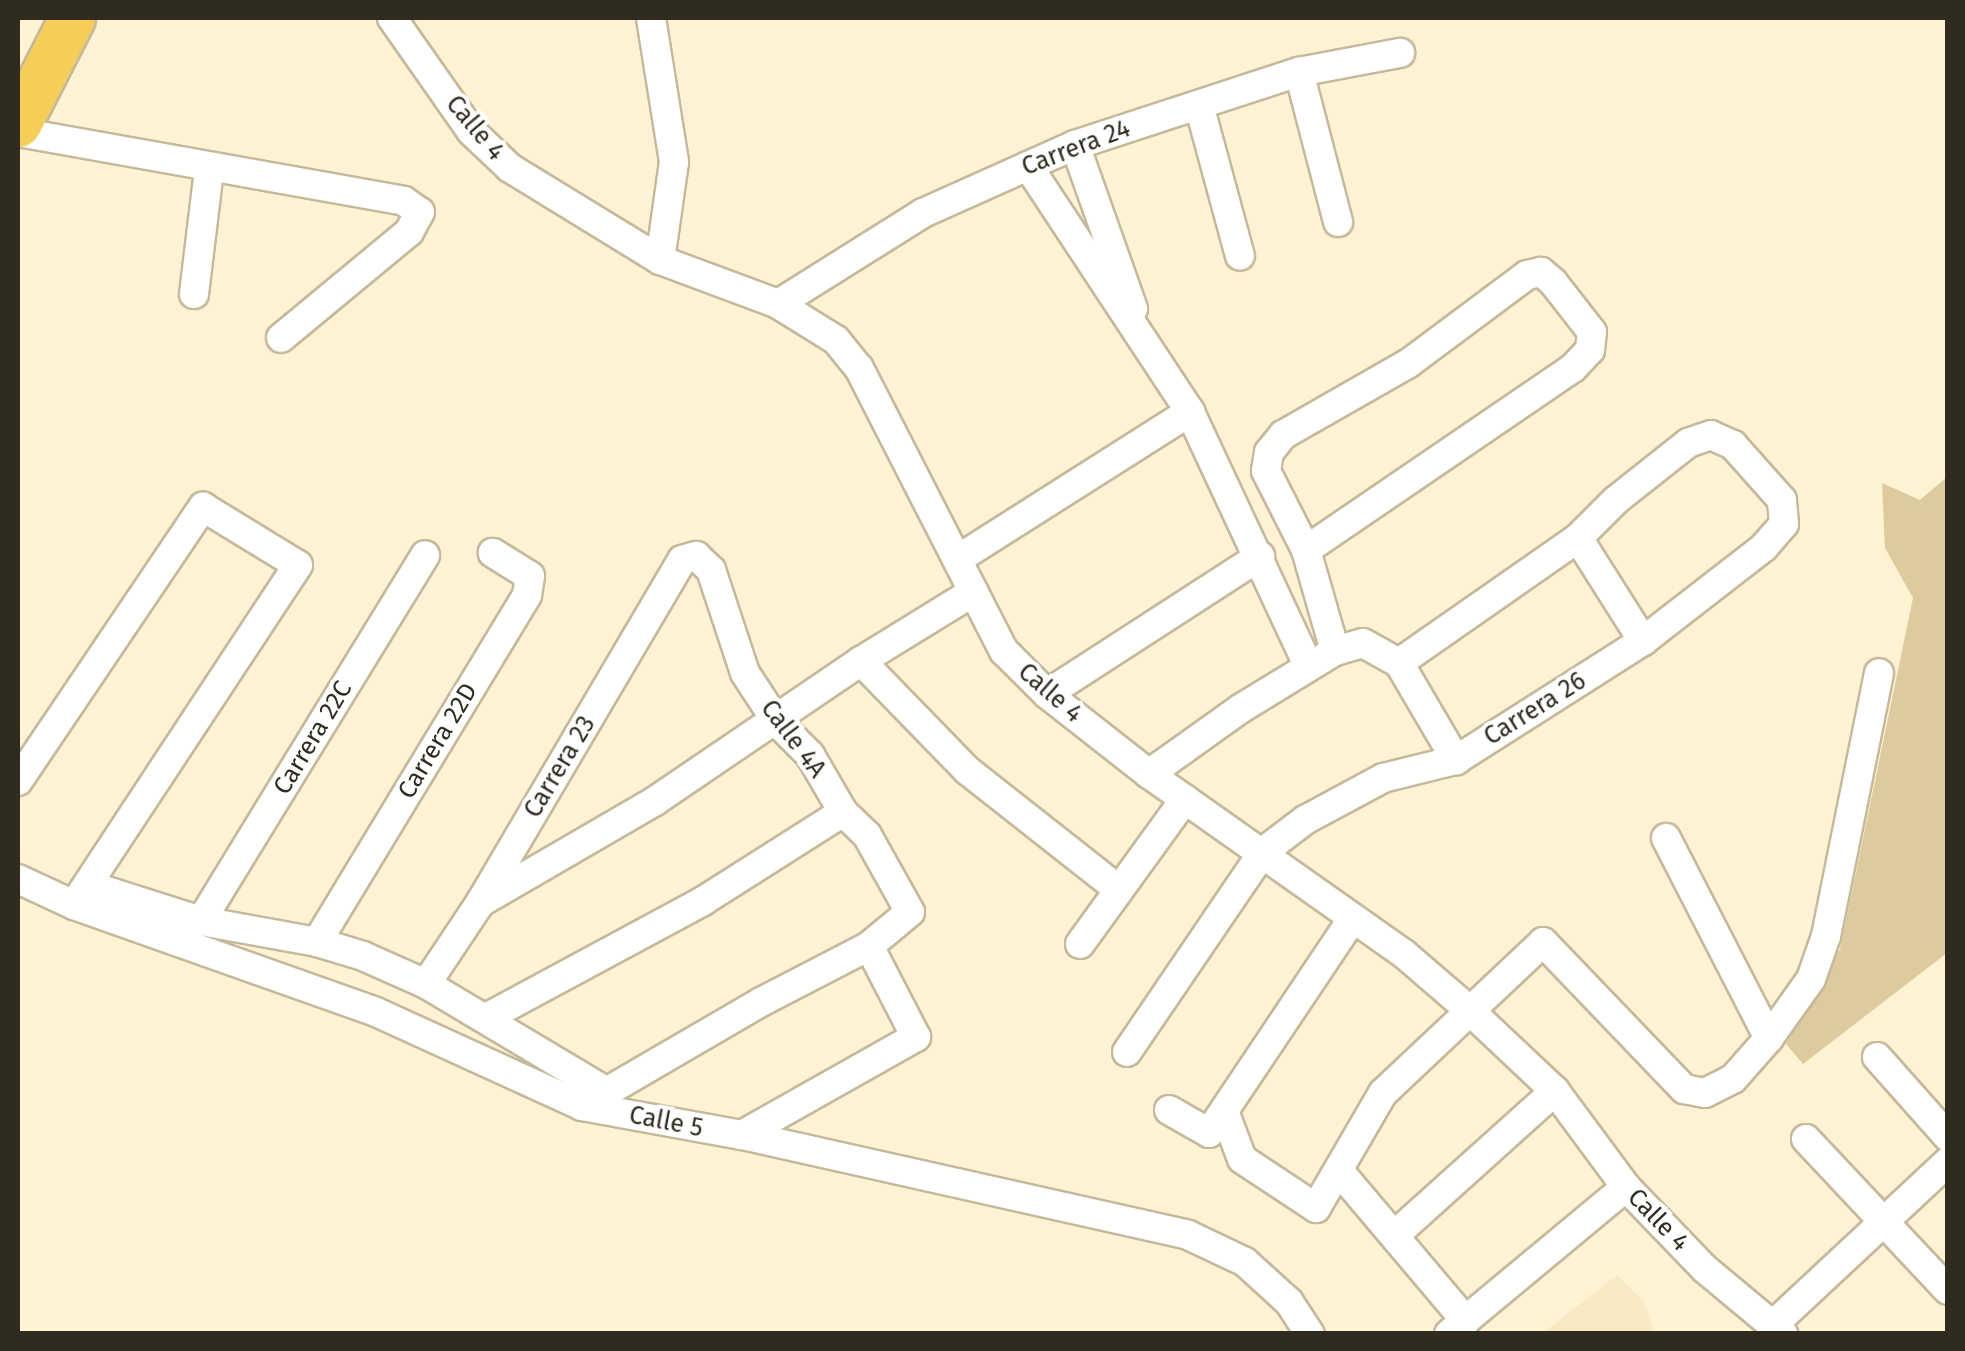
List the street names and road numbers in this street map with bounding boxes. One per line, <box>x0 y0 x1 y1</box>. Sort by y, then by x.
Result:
street label: Calle 4 <box>439 90 511 166</box>
street label: Carrera 24 <box>1018 114 1134 182</box>
street label: Calle 4 <box>1012 657 1088 729</box>
street label: Carrera 26 <box>1479 666 1591 752</box>
street label: Carrera 22C <box>267 676 359 800</box>
street label: Carrera 22D <box>392 678 484 804</box>
street label: Calle 4A <box>754 694 832 784</box>
street label: Carrera 23 <box>518 711 602 823</box>
street label: Calle 5 <box>627 1100 705 1144</box>
street label: Calle 4 <box>1621 1183 1695 1257</box>

